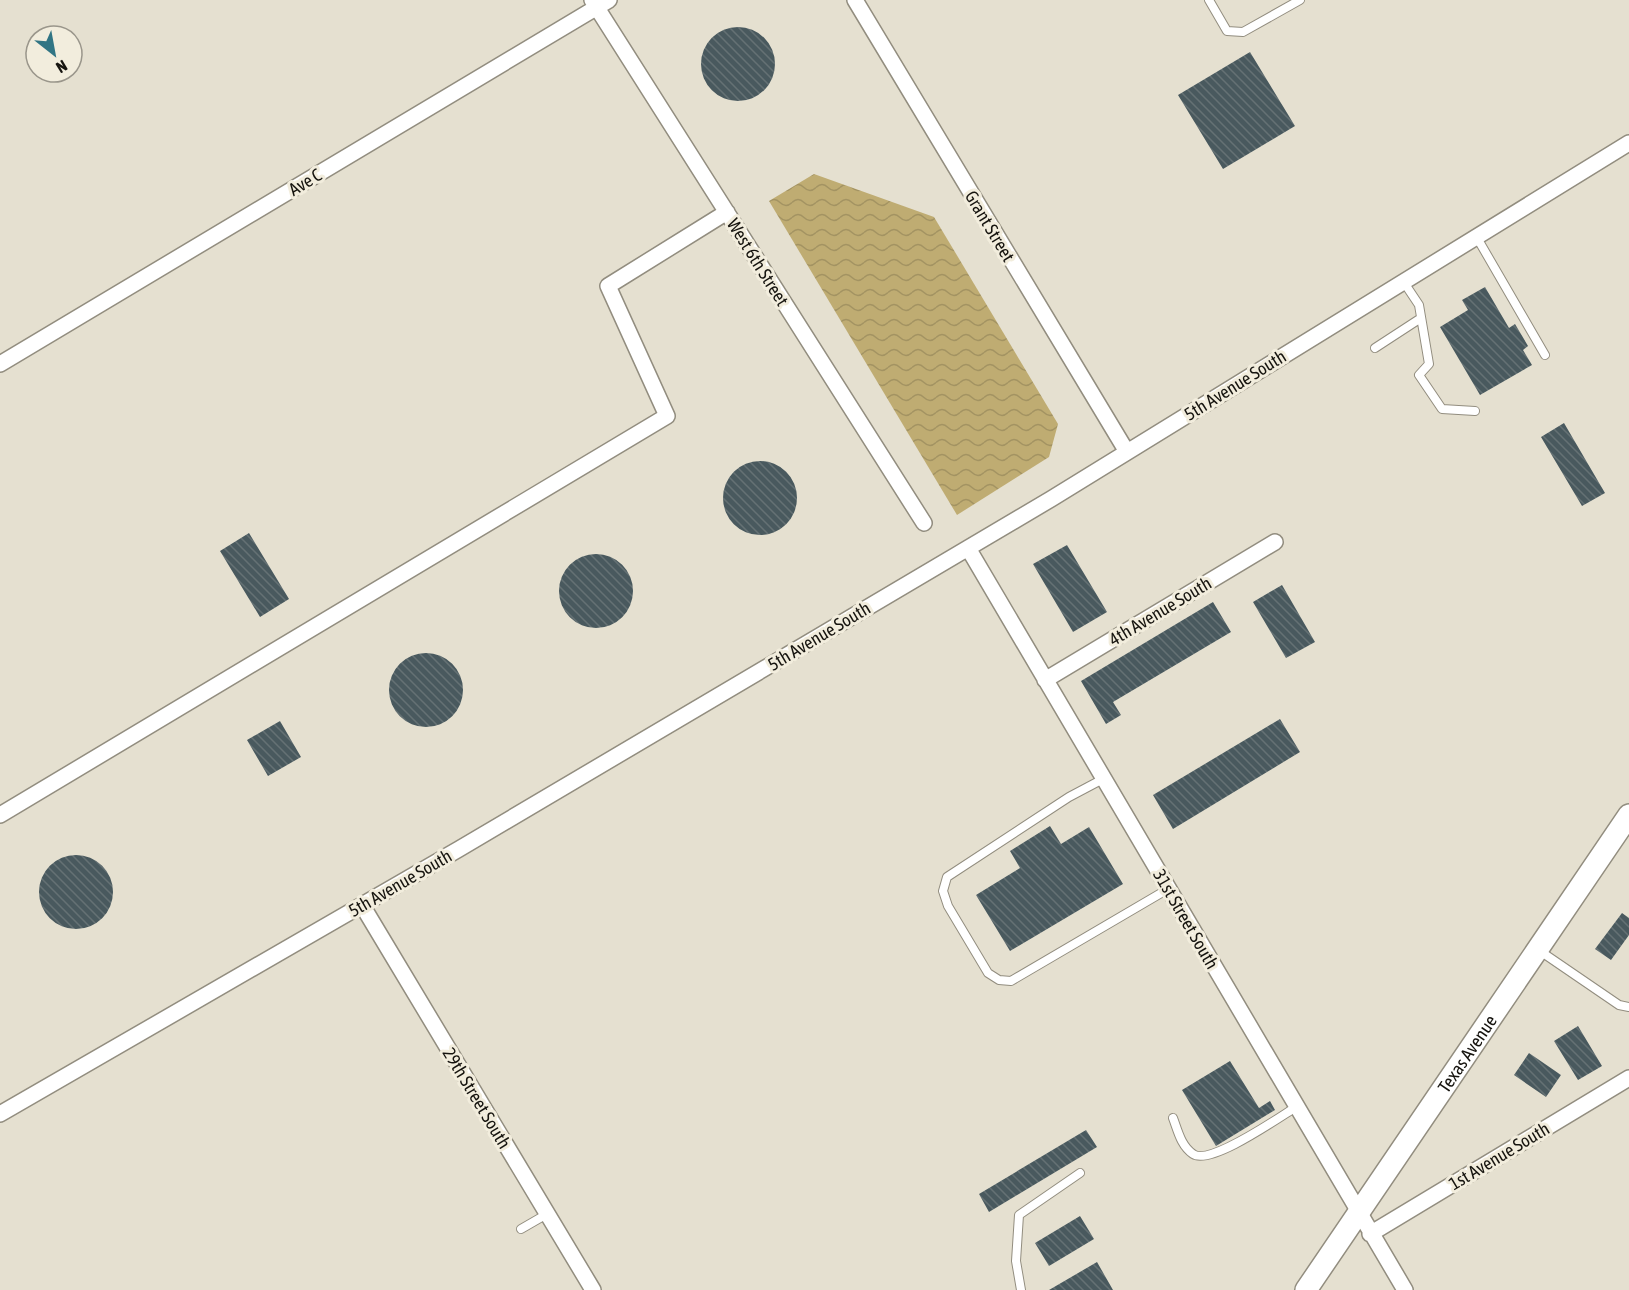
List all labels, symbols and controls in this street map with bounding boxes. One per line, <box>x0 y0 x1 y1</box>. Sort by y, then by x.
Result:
north arrow <box>24 24 84 84</box>
text: N <box>53 57 70 77</box>
street label: Ave C <box>285 164 325 200</box>
street label: Grant Street <box>961 187 1019 265</box>
street label: West 6th Street <box>723 214 793 310</box>
street label: 5th Avenue South <box>1180 345 1290 425</box>
street label: 4th Avenue South <box>1105 572 1215 650</box>
street label: 5th Avenue South <box>764 597 874 675</box>
street label: 5th Avenue South <box>345 845 455 921</box>
street label: 31st Street South <box>1149 865 1223 973</box>
street label: Texas Avenue <box>1433 1011 1501 1096</box>
street label: 29th Street South <box>439 1044 515 1152</box>
street label: 1st Avenue South <box>1445 1118 1553 1194</box>

